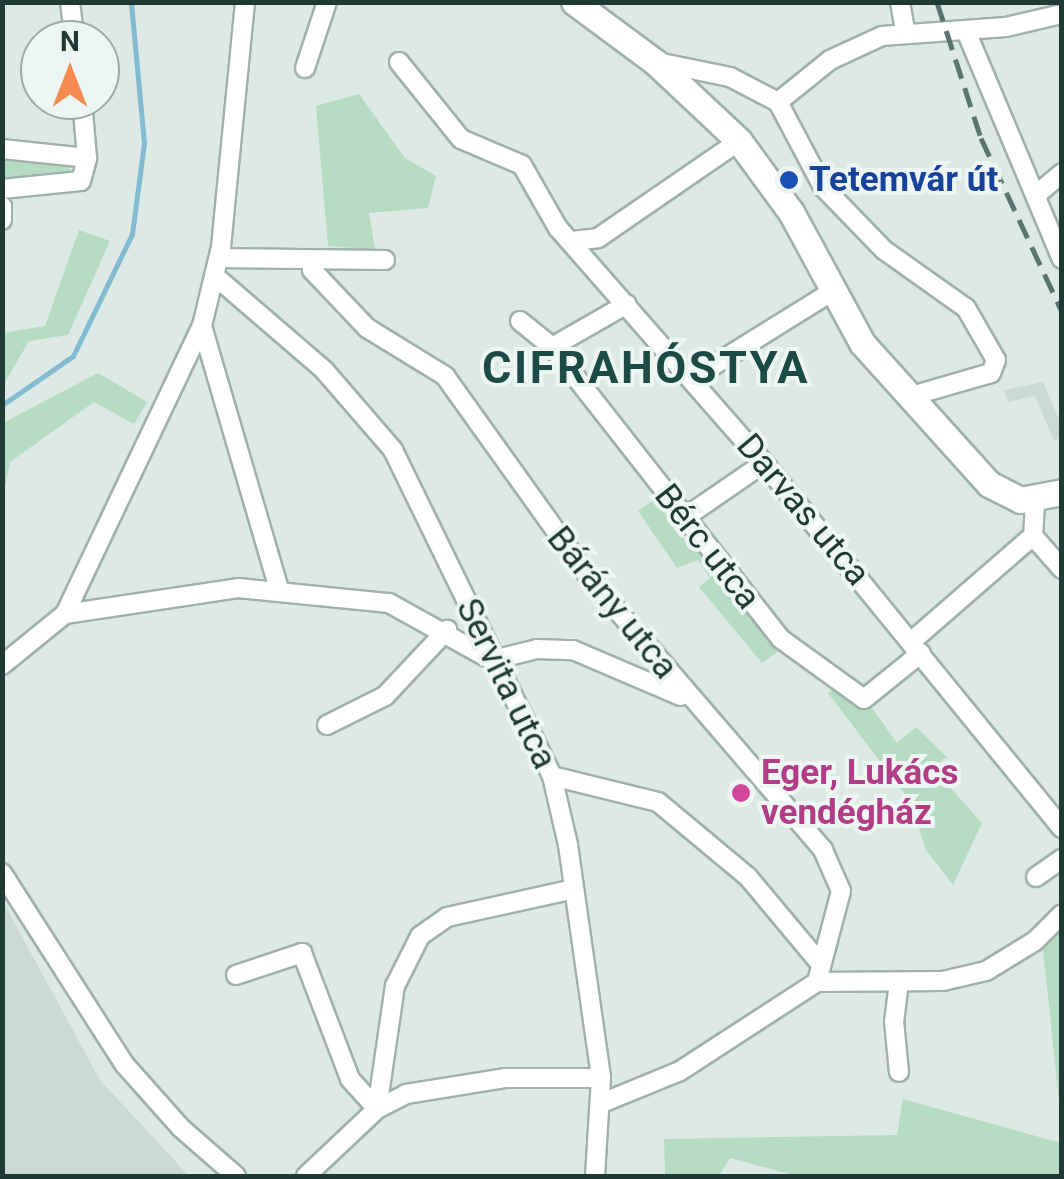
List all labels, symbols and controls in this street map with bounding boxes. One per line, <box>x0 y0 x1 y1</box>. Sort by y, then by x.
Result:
north arrow <box>20 20 120 120</box>
text: N <box>60 25 80 58</box>
place label: Tetemvár út <box>809 159 998 201</box>
marker: Tetemvár út <box>778 169 800 191</box>
district label: CIFRAHÓSTYA <box>482 341 810 395</box>
street label: Darvas utca <box>728 426 878 594</box>
street label: Bérc utca <box>645 476 769 618</box>
street label: Bárány utca <box>538 518 686 688</box>
street label: Servita utca <box>447 592 565 776</box>
place label: Eger, Lukács vendégház <box>761 752 958 834</box>
marker: Eger, Lukács vendégház <box>730 782 752 804</box>

